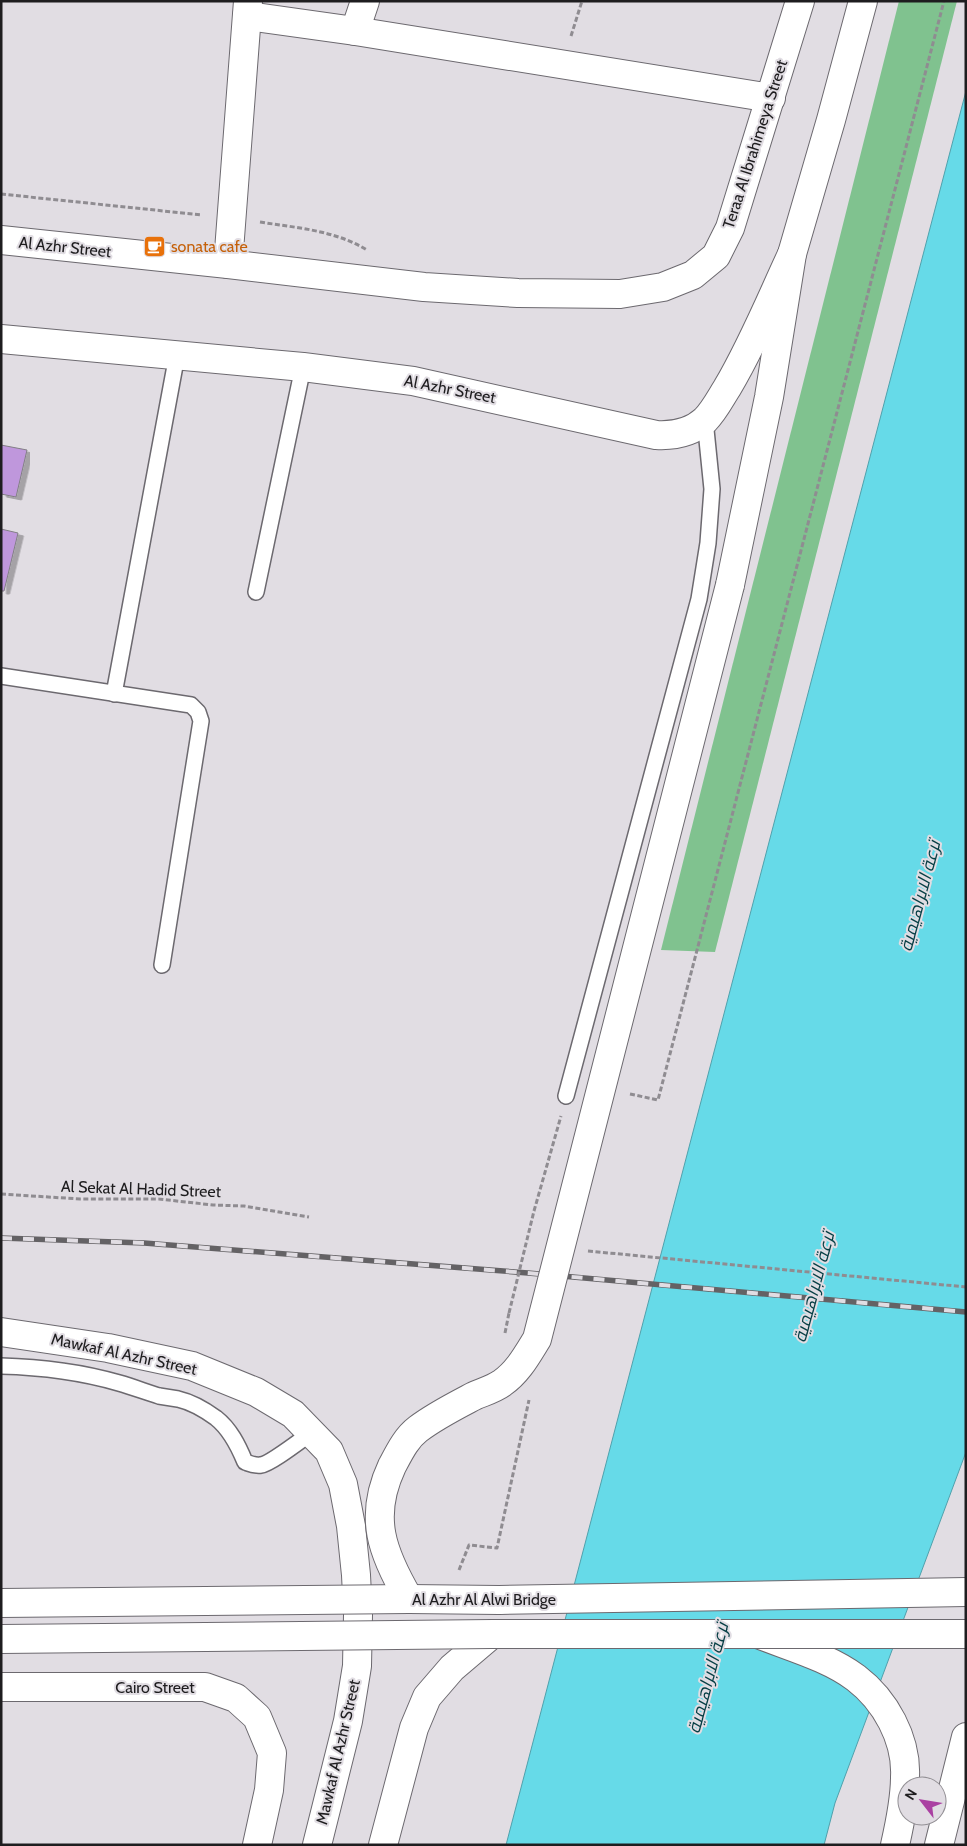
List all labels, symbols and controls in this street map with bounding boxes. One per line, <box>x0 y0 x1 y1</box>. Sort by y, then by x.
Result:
street label: Teraa Al Ibrahimeya Street <box>719 57 791 231</box>
street label: Al Azhr Street <box>18 233 113 261</box>
cafe icon: sonata cafe <box>143 234 167 258</box>
place label: sonata cafe <box>171 237 248 256</box>
street label: Al Azhr Street <box>403 371 498 407</box>
water label: ترعة الابراهيمية <box>895 835 946 954</box>
street label: Al Sekat Al Hadid Street <box>61 1177 222 1201</box>
water label: ترعة الابراهيمية <box>789 1226 840 1345</box>
street label: Mawkaf Al Azhr Street <box>49 1329 199 1379</box>
street label: Al Azhr Al Alwi Bridge <box>412 1590 556 1609</box>
water label: ترعة الابراهيمية <box>683 1617 734 1736</box>
street label: Mawkaf Al Azhr Street <box>312 1677 364 1826</box>
street label: Cairo Street <box>115 1678 195 1697</box>
north arrow <box>897 1776 947 1826</box>
text: N <box>901 1785 921 1803</box>

